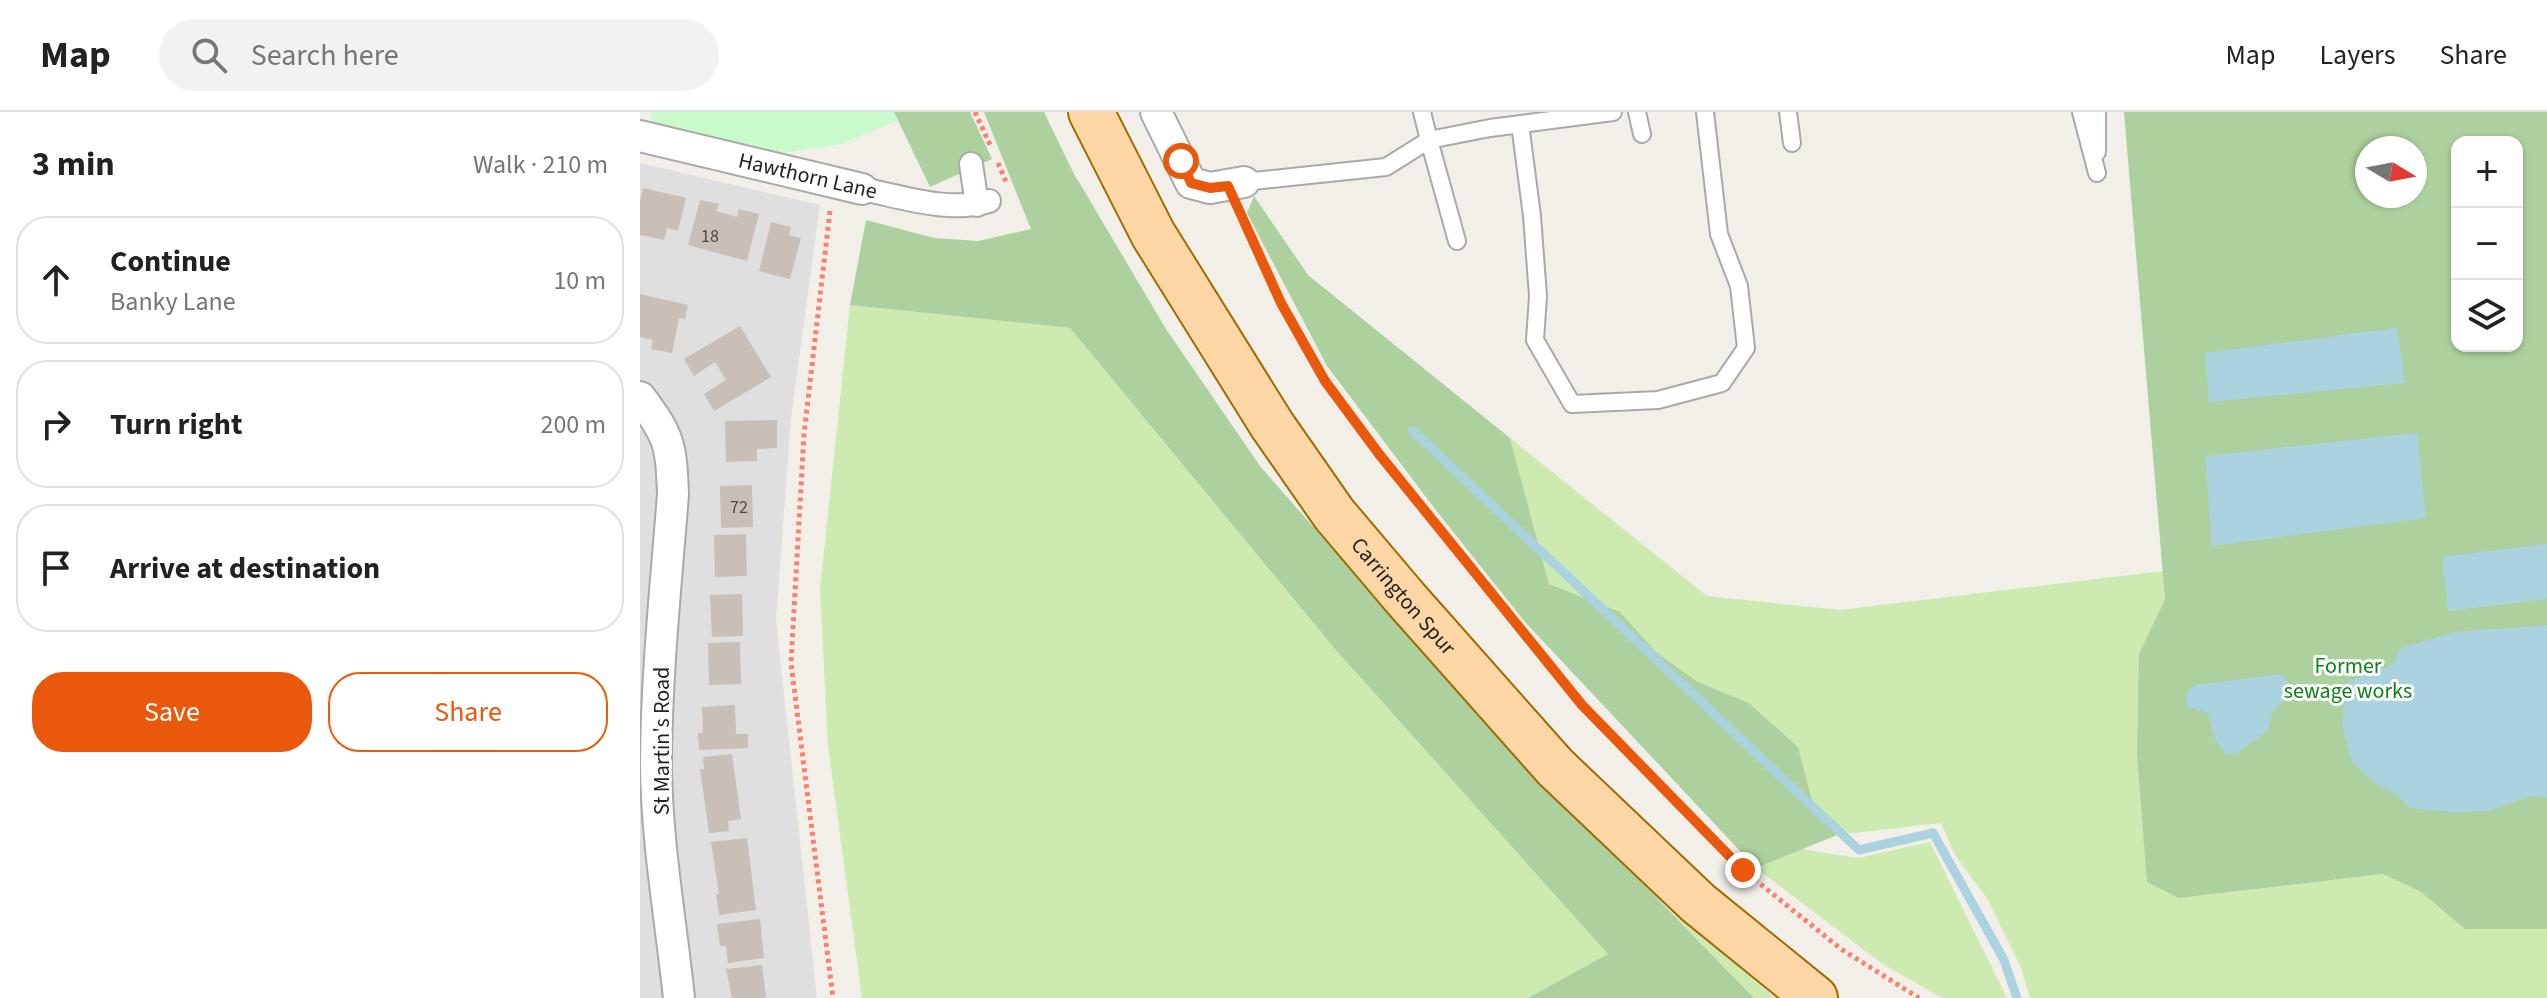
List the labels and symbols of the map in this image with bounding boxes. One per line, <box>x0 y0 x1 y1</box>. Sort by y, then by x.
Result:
north arrow <box>2355 136 2427 208</box>
route start <box>1163 143 1199 179</box>
street label: Hawthorn Lane <box>735 144 880 207</box>
house number: 18 <box>701 224 719 249</box>
house number: 72 <box>730 495 748 520</box>
street label: Carrington Spur <box>1343 531 1464 663</box>
park label: Former sewage works <box>2284 650 2412 707</box>
street label: St Martin's Road <box>646 667 678 815</box>
route end <box>1725 852 1761 888</box>

